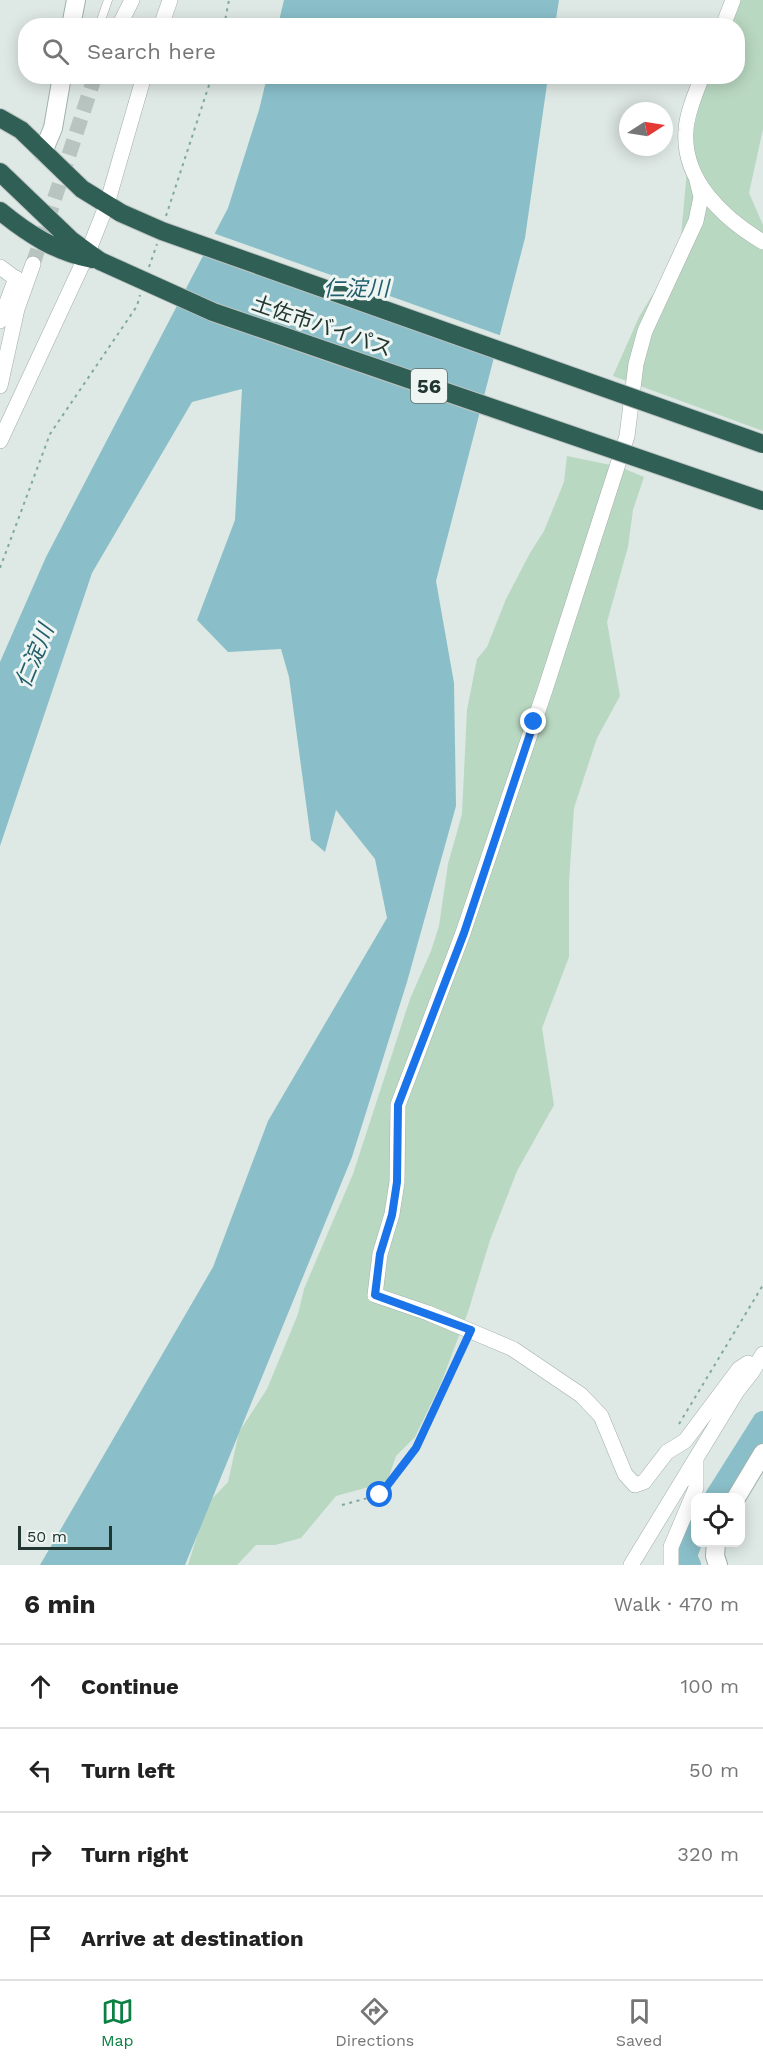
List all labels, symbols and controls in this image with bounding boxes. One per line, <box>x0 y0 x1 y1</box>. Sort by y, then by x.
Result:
search box <box>18 18 745 84</box>
icon: search <box>39 35 72 68</box>
text: Search here <box>87 39 216 64</box>
north arrow <box>619 102 673 156</box>
water label: 仁淀川 <box>323 276 391 301</box>
street label: 土佐市バイパス <box>249 290 396 361</box>
road number: 56 <box>411 369 447 403</box>
water label: 仁淀川 <box>11 619 59 691</box>
route end <box>520 708 546 734</box>
route start <box>366 1481 392 1507</box>
map controls <box>691 1493 745 1547</box>
button: locate <box>691 1493 745 1547</box>
scale bar <box>18 1523 112 1550</box>
text: 50 m <box>27 1527 67 1546</box>
text: 6 min <box>24 1589 96 1619</box>
text: Walk · 470 m <box>614 1592 739 1616</box>
icon: ahead <box>24 1670 57 1703</box>
text: Continue <box>81 1674 179 1699</box>
text: 100 m <box>680 1674 739 1698</box>
icon: left <box>24 1754 57 1787</box>
text: Turn left <box>81 1758 175 1783</box>
text: 50 m <box>689 1758 739 1782</box>
icon: right <box>24 1838 57 1871</box>
text: Turn right <box>81 1842 188 1867</box>
text: 320 m <box>677 1842 739 1866</box>
icon: arrive <box>24 1922 57 1955</box>
text: Arrive at destination <box>81 1926 304 1951</box>
tab: Map <box>101 1995 134 2050</box>
tab: Directions <box>335 1995 414 2050</box>
tab: Saved <box>616 1995 662 2050</box>

